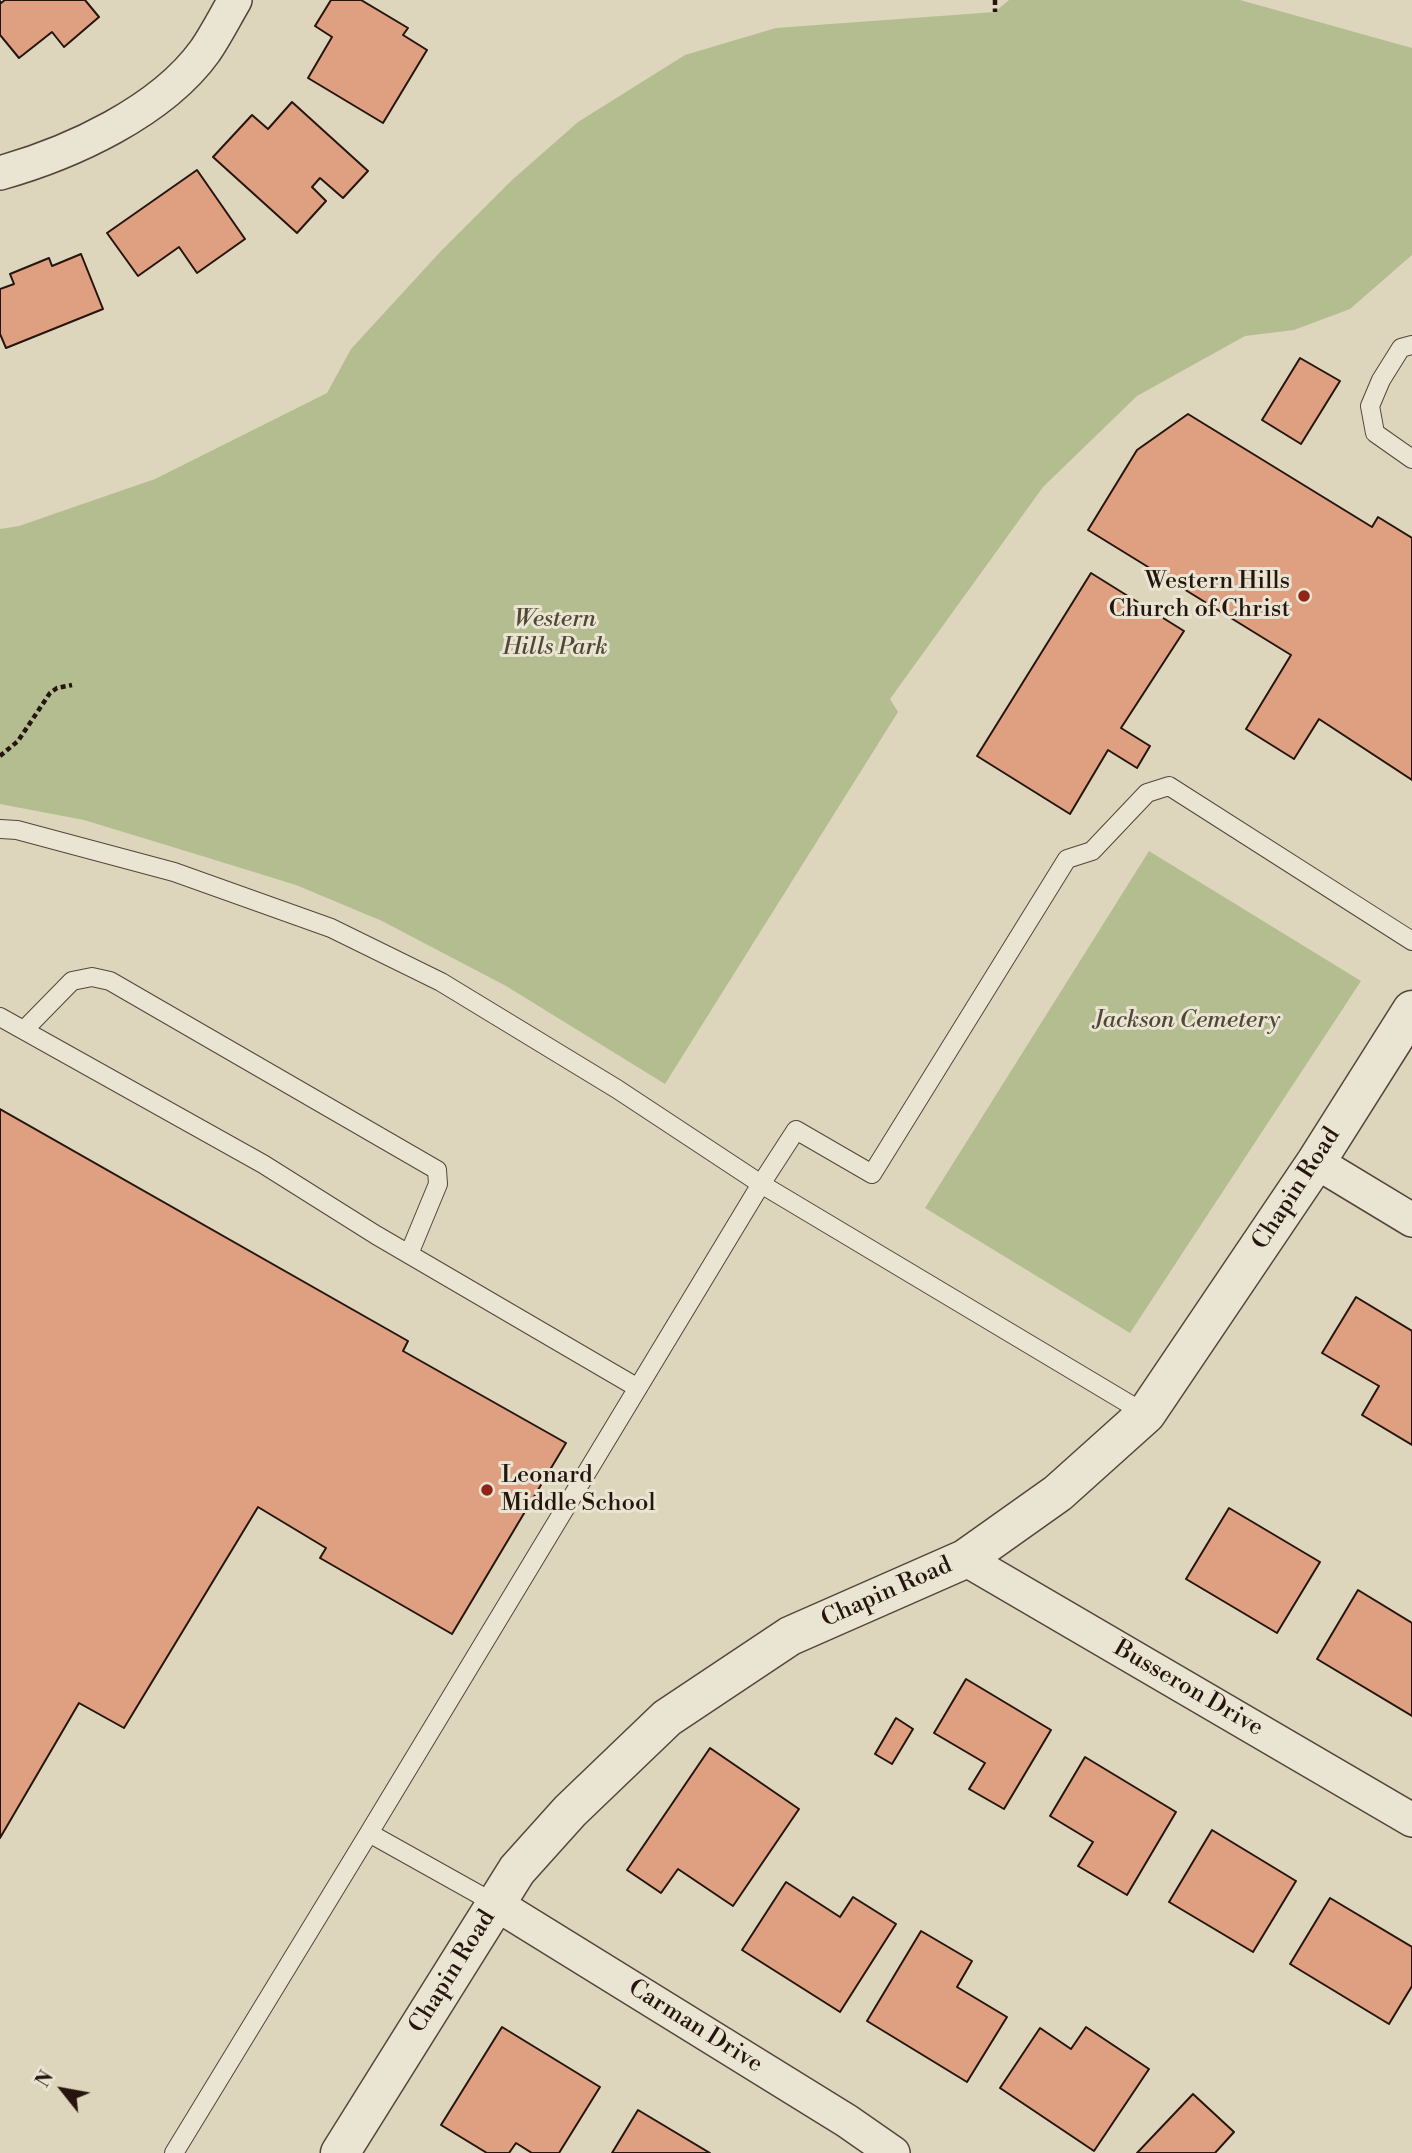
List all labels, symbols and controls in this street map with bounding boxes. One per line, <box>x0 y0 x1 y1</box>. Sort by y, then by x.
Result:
place label: Western Hills Church of Christ <box>1109 568 1290 624</box>
marker: Western Hills Church of Christ <box>1296 588 1312 604</box>
park label: Western Hills Park <box>502 606 608 662</box>
park label: Jackson Cemetery <box>1094 1007 1280 1035</box>
street label: Chapin Road <box>1247 1123 1347 1255</box>
place label: Leonard Middle School <box>501 1462 656 1518</box>
marker: Leonard Middle School <box>479 1482 495 1498</box>
street label: Chapin Road <box>817 1551 957 1635</box>
street label: Busseron Drive <box>1108 1635 1268 1743</box>
street label: Chapin Road <box>404 1905 502 2039</box>
street label: Carman Drive <box>622 1974 768 2080</box>
north arrow <box>28 2055 98 2125</box>
text: N <box>31 2067 59 2092</box>

